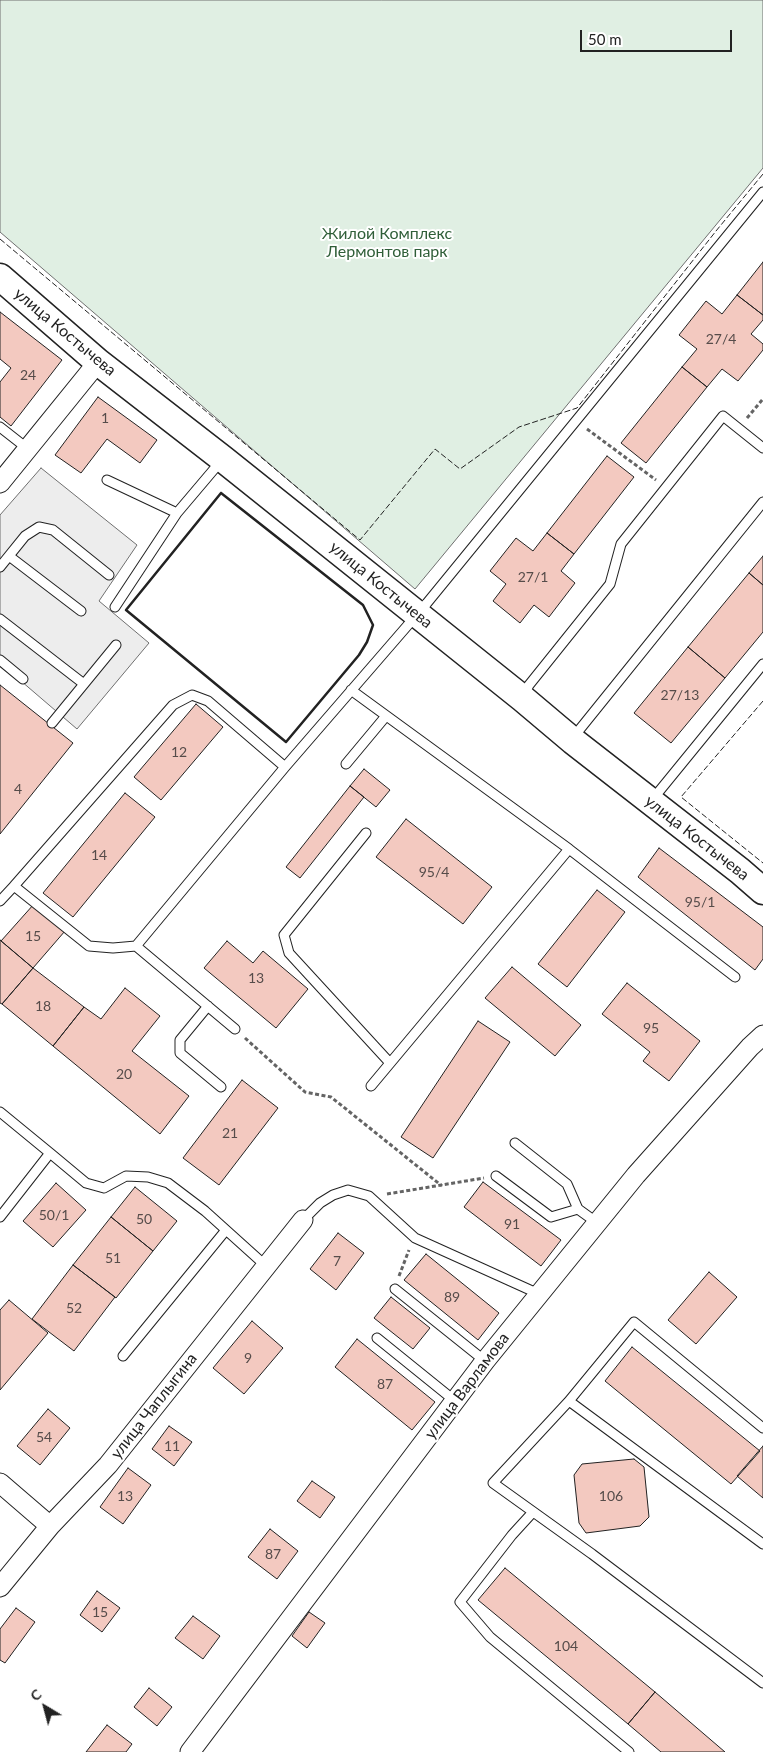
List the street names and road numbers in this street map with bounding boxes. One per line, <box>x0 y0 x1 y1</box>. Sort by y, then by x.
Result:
street label: улица Костычева <box>10 284 120 380</box>
street label: улица Костычева <box>326 538 436 632</box>
street label: улица Костычева <box>641 791 753 885</box>
street label: улица Варламова <box>421 1329 513 1443</box>
street label: улица Чаплыгина <box>107 1349 201 1463</box>

